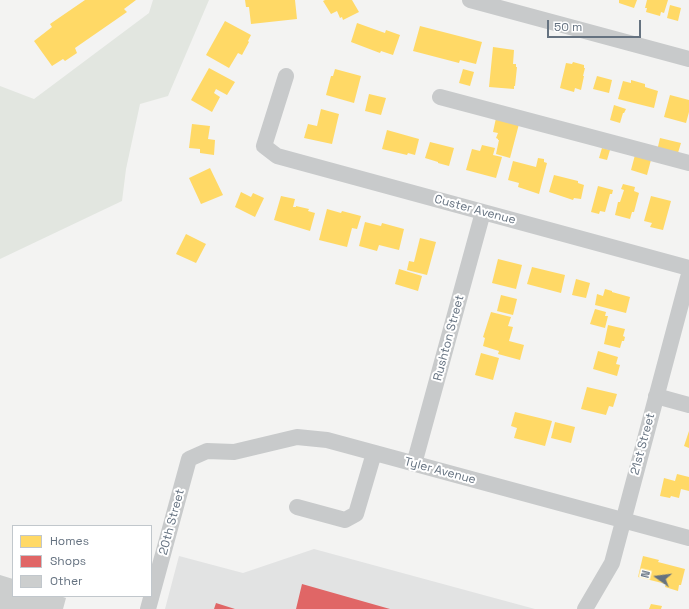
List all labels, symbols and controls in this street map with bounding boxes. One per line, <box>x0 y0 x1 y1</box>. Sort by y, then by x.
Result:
scale bar <box>549 12 643 38</box>
text: 50 m <box>554 19 582 35</box>
street label: Custer Avenue <box>433 192 517 228</box>
street label: Rushton Street <box>431 294 467 382</box>
street label: 21st Street <box>628 411 658 477</box>
street label: Tyler Avenue <box>403 455 477 487</box>
street label: 20th Street <box>156 488 188 556</box>
legend <box>12 525 152 597</box>
text: Homes <box>50 533 89 549</box>
text: Shops <box>50 553 86 569</box>
north arrow <box>637 557 677 597</box>
text: N <box>638 569 653 579</box>
text: Other <box>50 573 83 589</box>

